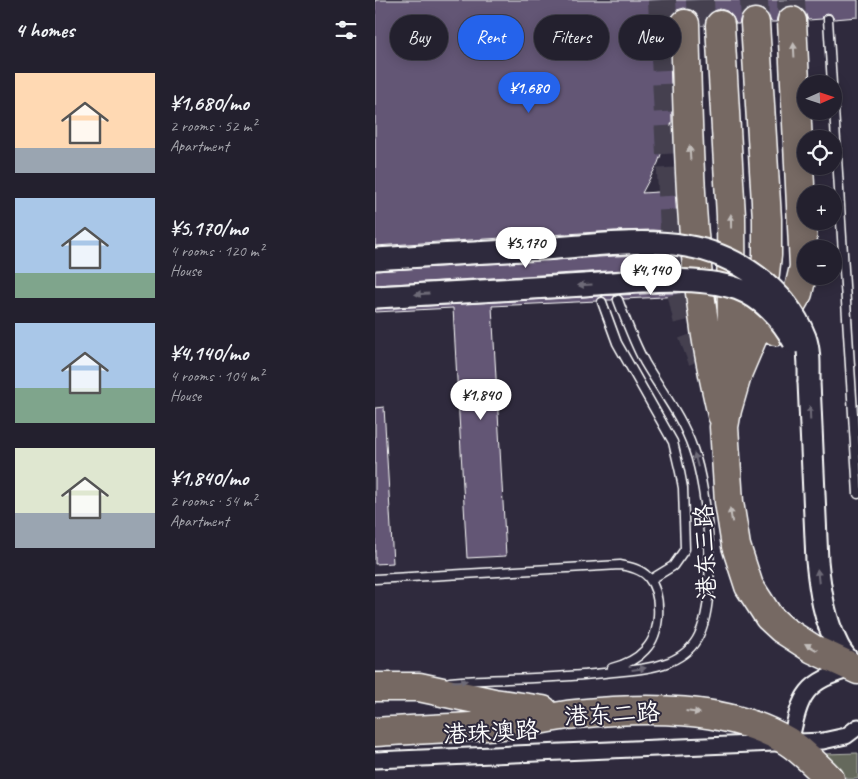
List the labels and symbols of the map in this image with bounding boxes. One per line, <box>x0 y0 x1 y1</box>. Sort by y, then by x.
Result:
one-way arrow <box>789 42 797 58</box>
pin: ¥1,680 <box>488 72 570 114</box>
north arrow <box>797 75 843 120</box>
one-way arrow <box>685 145 693 161</box>
one-way arrow <box>727 213 735 229</box>
pin: ¥5,170 <box>485 226 567 269</box>
pin: ¥4,140 <box>610 254 692 296</box>
one-way arrow <box>576 281 592 289</box>
one-way arrow <box>414 291 430 299</box>
pin: ¥1,840 <box>440 378 522 421</box>
one-way arrow <box>806 405 814 421</box>
one-way arrow <box>692 452 700 467</box>
street label: 港东三路 <box>688 504 722 600</box>
one-way arrow <box>727 506 735 522</box>
one-way arrow <box>814 567 822 583</box>
one-way arrow <box>804 643 817 652</box>
one-way arrow <box>631 665 647 673</box>
one-way arrow <box>452 677 468 685</box>
street label: 港东二路 <box>563 697 661 731</box>
one-way arrow <box>686 708 702 716</box>
street label: 港珠澳路 <box>442 715 540 749</box>

